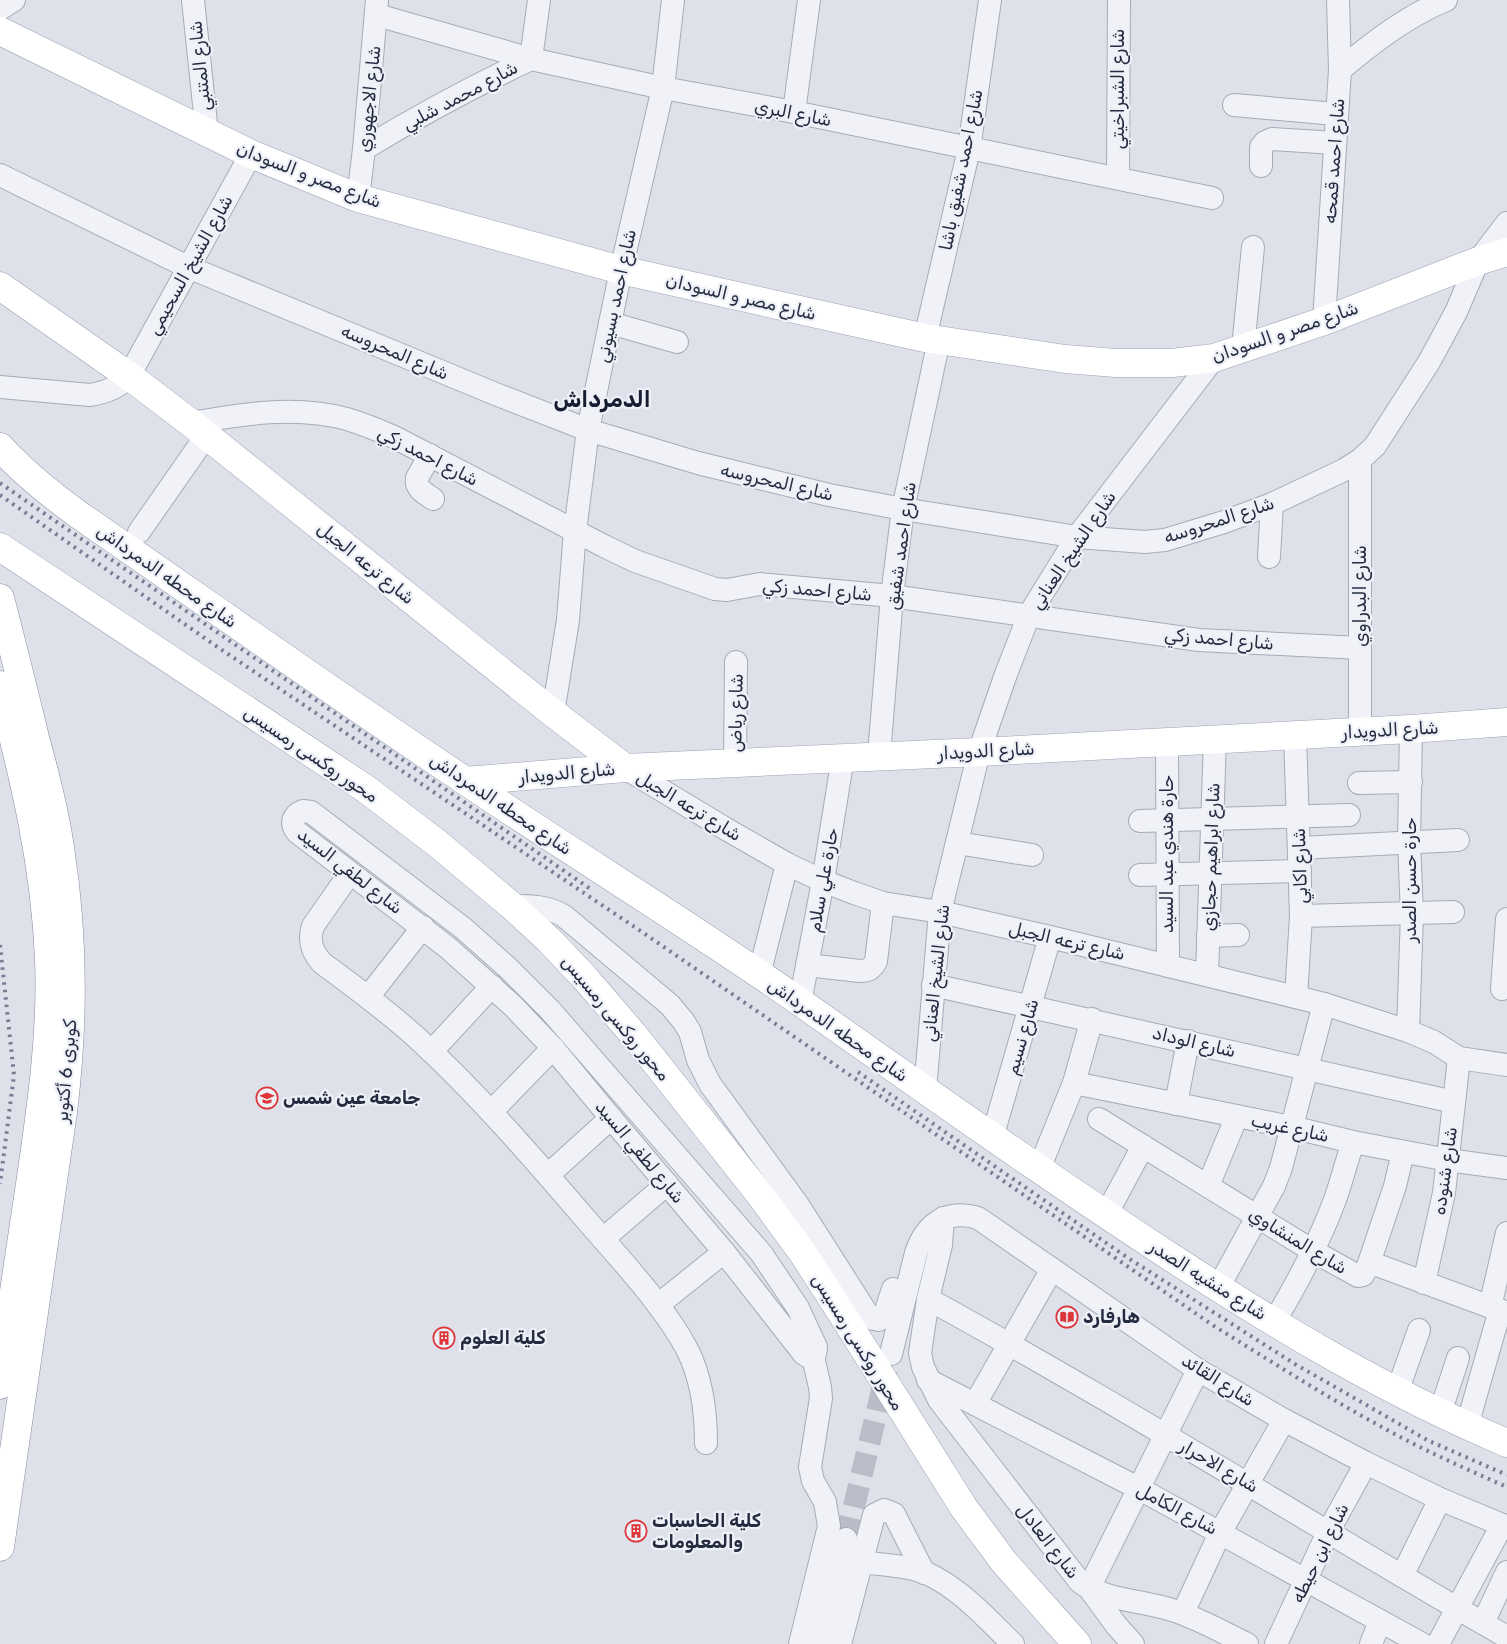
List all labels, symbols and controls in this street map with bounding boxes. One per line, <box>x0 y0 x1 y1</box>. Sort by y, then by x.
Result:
street label: شارع المتنبي <box>184 20 218 112</box>
street label: شارع الشبراخيتي <box>1107 29 1131 149</box>
street label: شارع الاجهوري <box>352 44 387 154</box>
street label: شارع محمد شلبي <box>398 56 522 137</box>
street label: شارع احمد شفيق باشا <box>935 87 988 253</box>
street label: شارع البري <box>752 95 834 132</box>
street label: شارع احمد قمحه <box>1319 98 1350 225</box>
street label: شارع مصر و السودان <box>233 137 385 214</box>
street label: شارع الشيخ السحيمي <box>142 191 239 340</box>
street label: شارع احمد بسيوني <box>591 227 643 365</box>
street label: شارع مصر و السودان <box>663 269 818 326</box>
street label: شارع مصر و السودان <box>1209 297 1361 368</box>
street label: شارع المحروسه <box>337 319 452 386</box>
district label: الدمرداش <box>553 386 651 413</box>
street label: شارع احمد زكي <box>373 421 482 493</box>
street label: شارع المحروسه <box>718 458 836 507</box>
street label: شارع احمد شفيق <box>881 480 922 612</box>
street label: شارع الشيخ العناني <box>1025 487 1122 615</box>
street label: شارع المحروسه <box>1161 492 1277 549</box>
street label: شارع ترعه الجبل <box>312 517 419 610</box>
street label: شارع محطه الدمرداش <box>92 519 241 634</box>
street label: شارع البدراوي <box>1349 545 1372 647</box>
street label: شارع احمد زكي <box>761 574 873 608</box>
street label: شارع احمد زكي <box>1163 623 1275 657</box>
street label: شارع رياض <box>724 673 749 753</box>
street label: محور روكسى رمسيس <box>240 701 382 807</box>
street label: شارع الدويدار <box>1340 716 1439 745</box>
street label: شارع الدويدار <box>936 737 1035 766</box>
street label: شارع محطه الدمرداش <box>425 748 576 860</box>
street label: شارع الدويدار <box>517 758 616 789</box>
street label: شارع ترعه الجبل <box>632 766 746 847</box>
street label: حارة هندي عبد السيد <box>1156 775 1179 933</box>
street label: شارع ابراهيم حجازي <box>1197 782 1226 932</box>
street label: حارة حسن الصدر <box>1399 817 1421 944</box>
street label: شارع لطفي السيد <box>292 823 407 921</box>
street label: حارة علي سلام <box>803 826 845 934</box>
street label: شارع اكابي <box>1288 828 1314 904</box>
street label: شارع الشيخ العناني <box>918 903 956 1043</box>
street label: شارع ترعه الجبل <box>1006 917 1127 966</box>
street label: محور روكسى رمسيس <box>557 951 675 1085</box>
street label: شارع محطه الدمرداش <box>763 973 912 1088</box>
street label: شارع نسيم <box>1001 996 1044 1078</box>
street label: كوبرى 6 أكتوبر <box>50 1018 81 1125</box>
street label: شارع الوداد <box>1150 1022 1238 1063</box>
school or university icon: جامعة عين شمس <box>255 1086 279 1110</box>
place label: جامعة عين شمس <box>283 1087 421 1109</box>
street label: شارع لطفي السيد <box>589 1096 689 1209</box>
street label: شارع غريب <box>1249 1109 1331 1148</box>
street label: شارع شنوده <box>1428 1125 1463 1217</box>
street label: شارع المنشاوي <box>1244 1203 1351 1280</box>
street label: شارع منشيه الصدر <box>1144 1235 1271 1326</box>
street label: محور روكسى رمسيس <box>807 1269 909 1415</box>
library icon: هارفارد <box>1055 1305 1079 1329</box>
place label: هارفارد <box>1083 1306 1140 1328</box>
building icon: كلية العلوم <box>432 1326 456 1350</box>
place label: كلية العلوم <box>460 1327 545 1350</box>
street label: شارع القائد <box>1177 1349 1259 1412</box>
street label: شارع الاحرار <box>1174 1434 1262 1498</box>
street label: شارع الكامل <box>1132 1478 1221 1540</box>
street label: شارع العادل <box>1011 1499 1084 1584</box>
street label: شارع ابن حيطه <box>1286 1499 1355 1607</box>
place label: كلية الحاسبات والمعلومات <box>652 1510 761 1553</box>
building icon: كلية الحاسبات والمعلومات <box>624 1519 648 1543</box>

